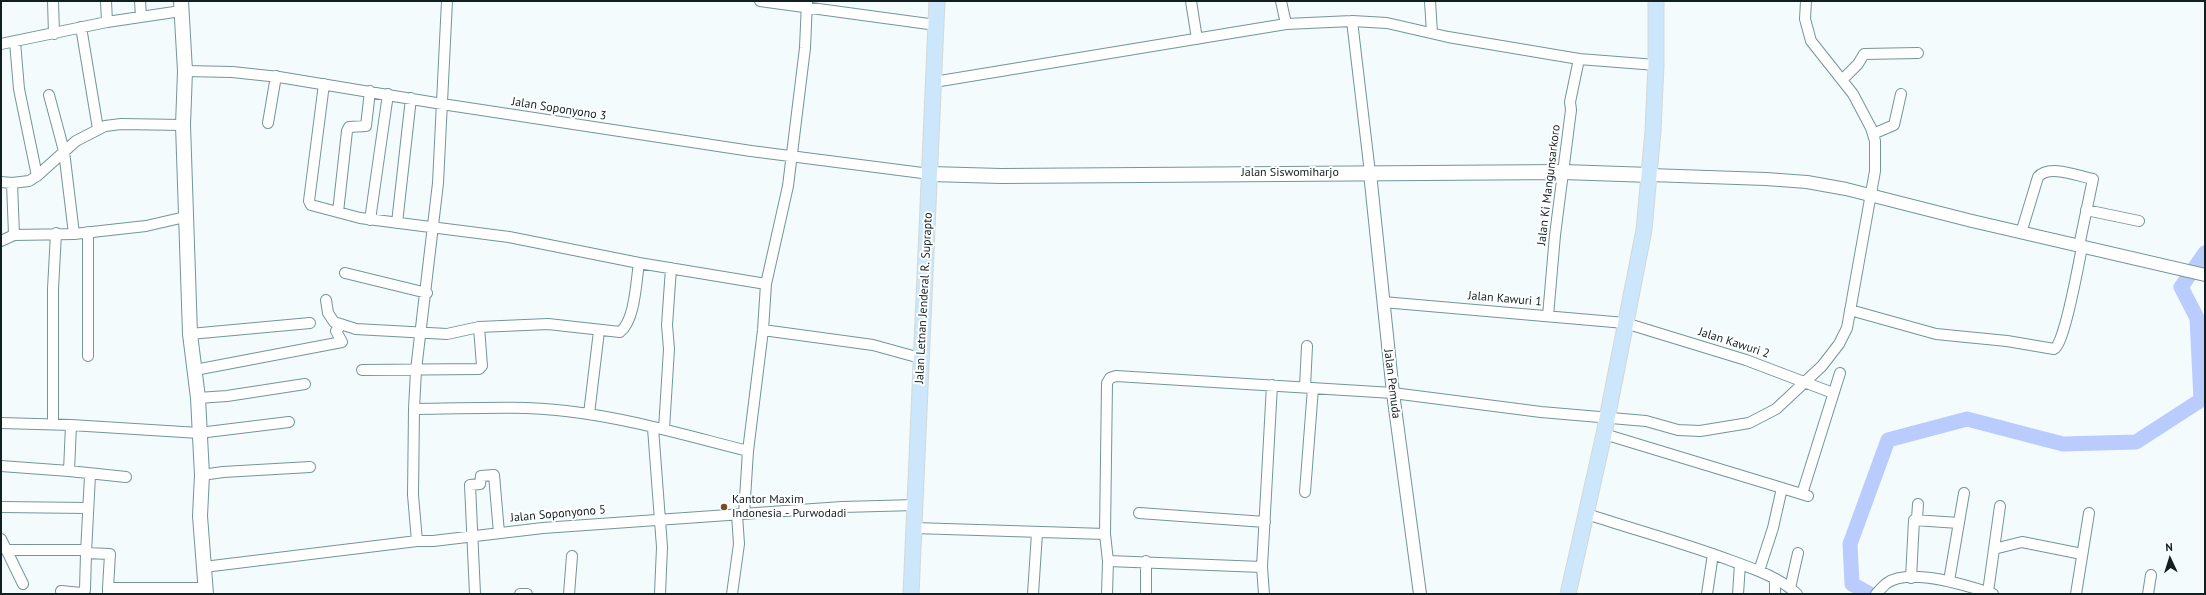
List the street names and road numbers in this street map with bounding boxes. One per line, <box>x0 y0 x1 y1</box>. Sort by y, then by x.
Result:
street label: Jalan Soponyono 3 <box>511 94 607 124</box>
street label: Jalan Ki Mangunsarkoro <box>1534 124 1564 246</box>
street label: Jalan Siswomiharjo <box>1241 166 1339 180</box>
street label: Jalan Letnan Jenderal R. Suprapto <box>912 212 936 384</box>
street label: Jalan Kawuri 1 <box>1468 289 1542 309</box>
street label: Jalan Kawuri 2 <box>1697 325 1771 361</box>
street label: Jalan Pemuda <box>1381 349 1403 419</box>
street label: Jalan Soponyono 5 <box>510 503 606 525</box>

